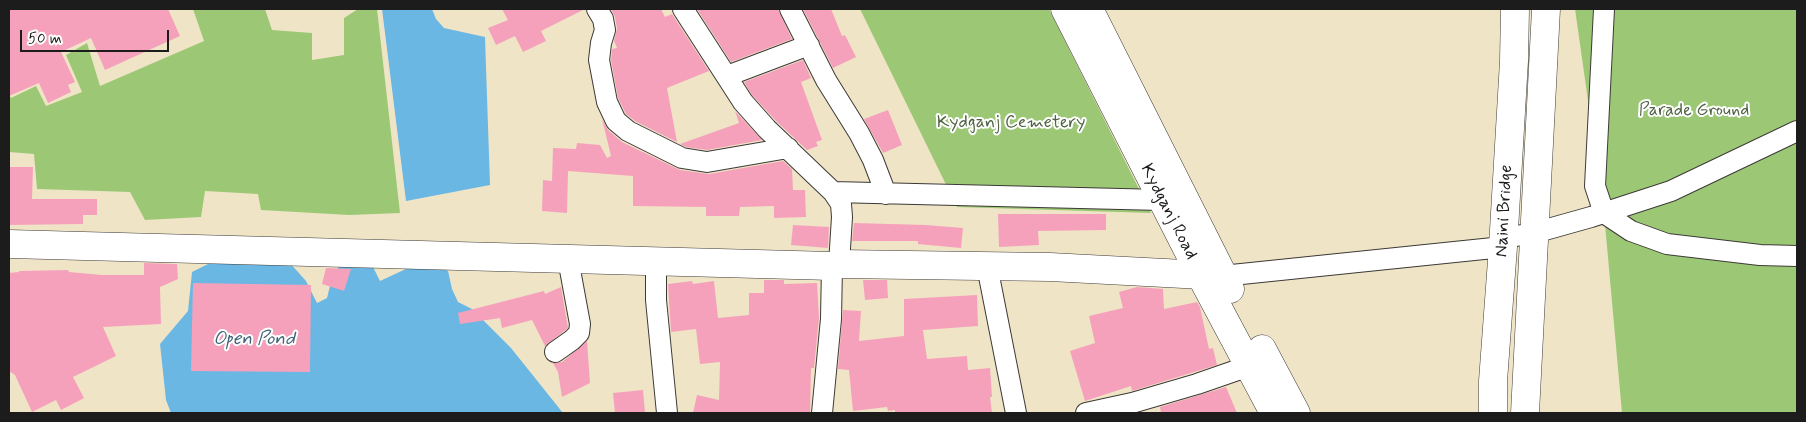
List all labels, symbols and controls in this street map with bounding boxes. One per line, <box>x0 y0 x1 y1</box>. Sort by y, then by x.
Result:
scale bar <box>22 20 171 52</box>
text: 50 m <box>28 29 62 49</box>
park label: Parade Ground <box>1639 100 1749 122</box>
park label: Kydganj Cemetery <box>937 112 1085 134</box>
street label: Kydganj Road <box>1135 161 1201 263</box>
street label: Naini Bridge <box>1492 164 1518 258</box>
water label: Open Pond <box>213 329 295 351</box>

